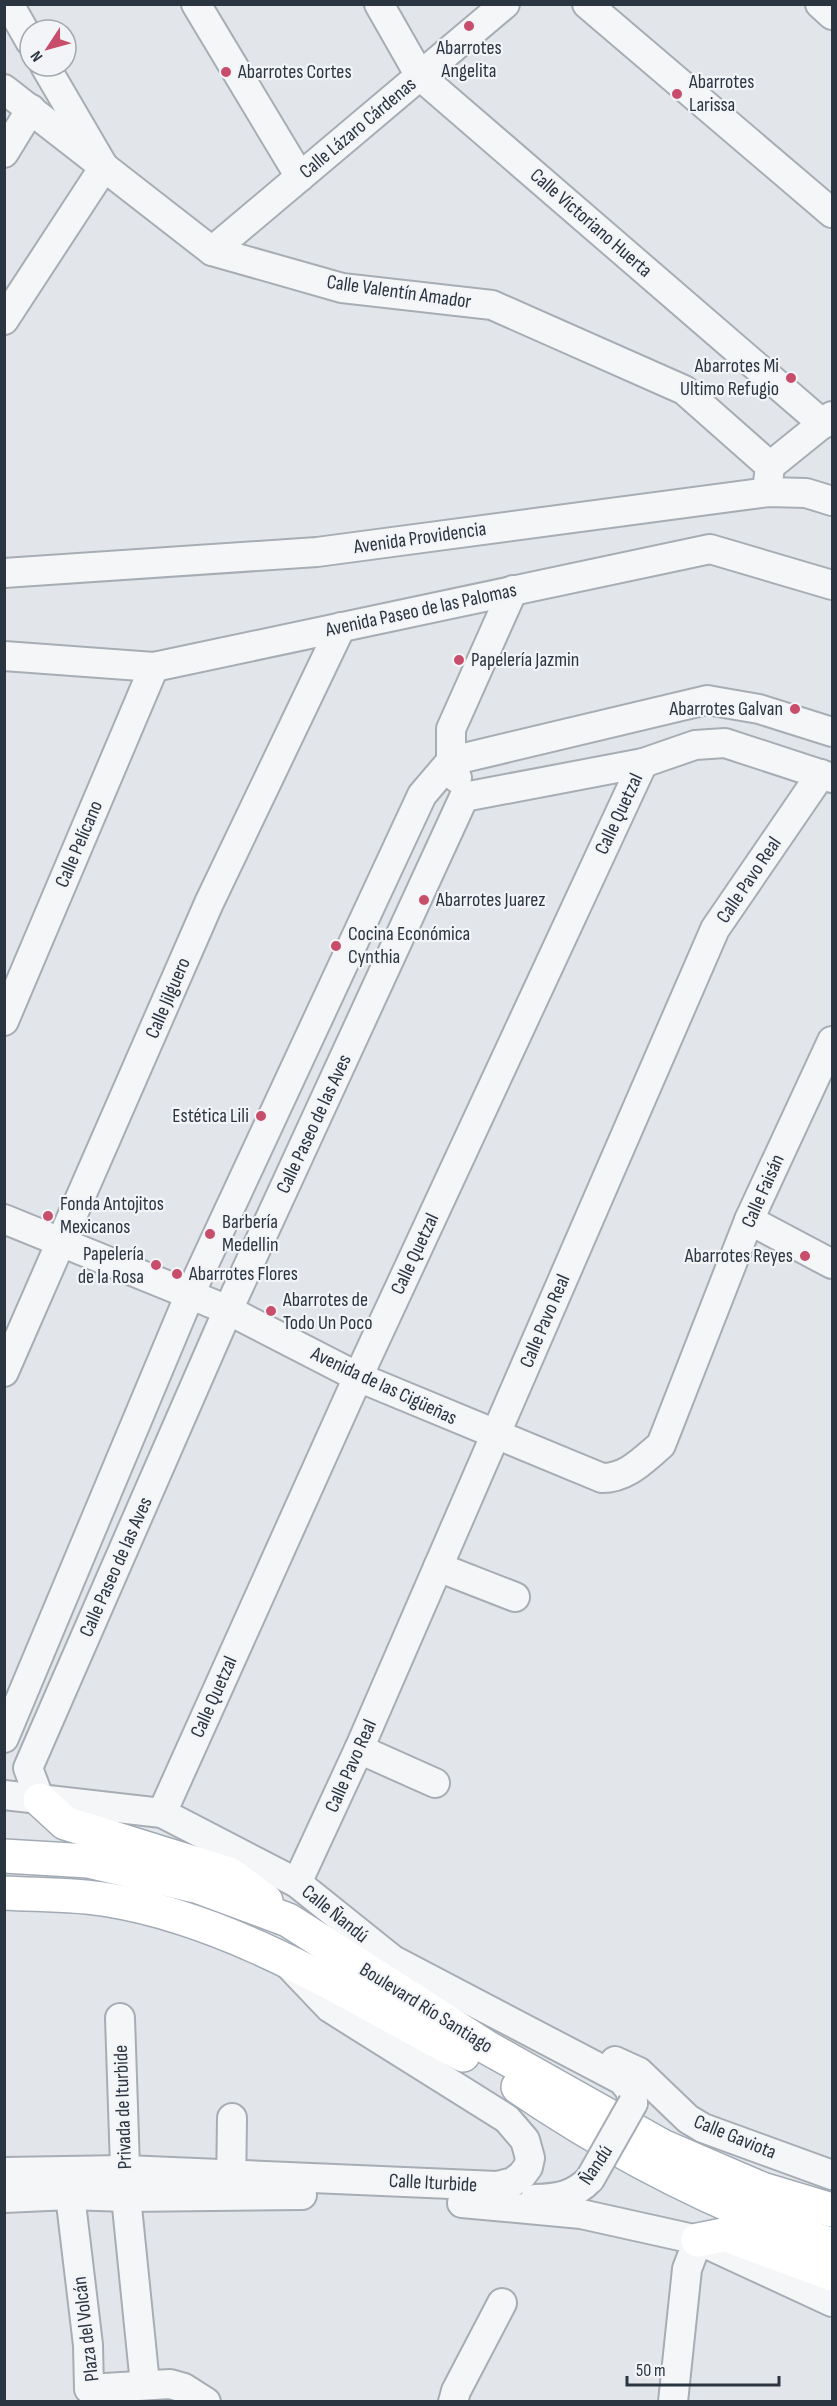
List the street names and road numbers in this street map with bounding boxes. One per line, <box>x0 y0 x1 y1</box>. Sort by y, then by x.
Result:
street label: Calle Lázaro Cárdenas <box>295 72 421 184</box>
street label: Calle Victoriano Huerta <box>525 163 657 283</box>
street label: Calle Valentín Amador <box>325 270 473 314</box>
street label: Avenida Providencia <box>351 517 488 559</box>
street label: Avenida Paseo de las Palomas <box>322 578 519 642</box>
street label: Calle Quetzal <box>590 770 648 858</box>
street label: Calle Pelícano <box>50 797 108 891</box>
street label: Calle Pavo Real <box>711 832 787 928</box>
street label: Calle Jilguero <box>140 954 196 1042</box>
street label: Calle Paseo de las Aves <box>271 1051 357 1197</box>
street label: Calle Faisán <box>736 1151 790 1231</box>
street label: Calle Quetzal <box>386 1210 444 1298</box>
street label: Calle Pavo Real <box>515 1271 575 1371</box>
street label: Avenida de las Cigüeñas <box>306 1341 461 1430</box>
street label: Calle Paseo de las Aves <box>74 1493 158 1641</box>
street label: Calle Quetzal <box>185 1652 243 1742</box>
street label: Calle Pavo Real <box>320 1716 382 1816</box>
street label: Calle Ñandú <box>297 1880 373 1948</box>
street label: Boulevard Río Santiago <box>355 1957 497 2059</box>
street label: Privada de Iturbide <box>109 2044 137 2170</box>
street label: Calle Gaviota <box>690 2110 780 2164</box>
street label: Ñandú <box>574 2140 618 2190</box>
street label: Calle Iturbide <box>388 2169 478 2197</box>
street label: Plaza del Volcán <box>68 2275 104 2383</box>

